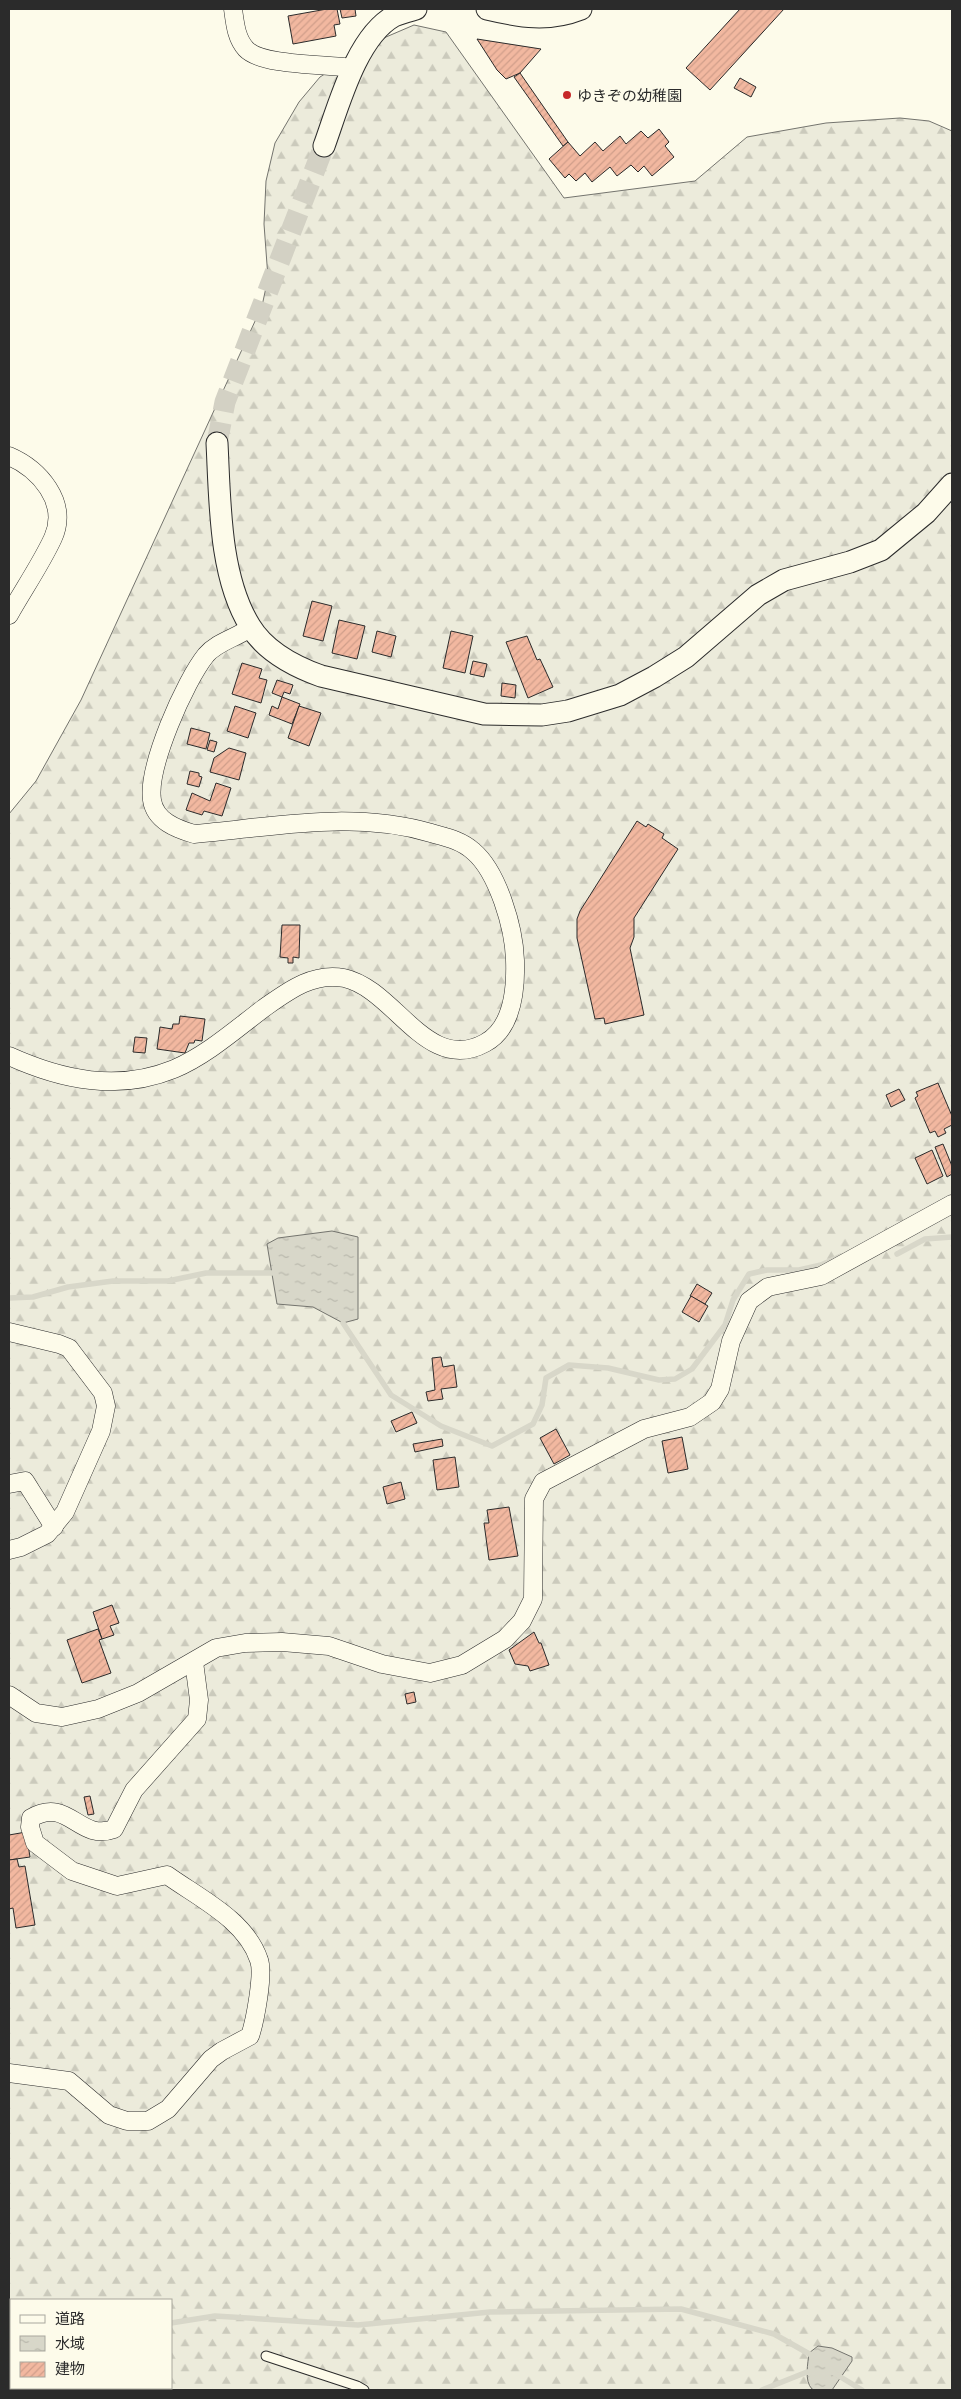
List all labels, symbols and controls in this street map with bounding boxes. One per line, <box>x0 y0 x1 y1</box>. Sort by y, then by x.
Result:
place label: ゆきぞの幼稚園 <box>577 86 682 104</box>
marker: ゆきぞの幼稚園 <box>561 89 573 101</box>
legend <box>10 2299 172 2389</box>
text: 道路 <box>55 2309 85 2327</box>
text: 水域 <box>55 2334 85 2352</box>
text: 建物 <box>55 2359 85 2377</box>

